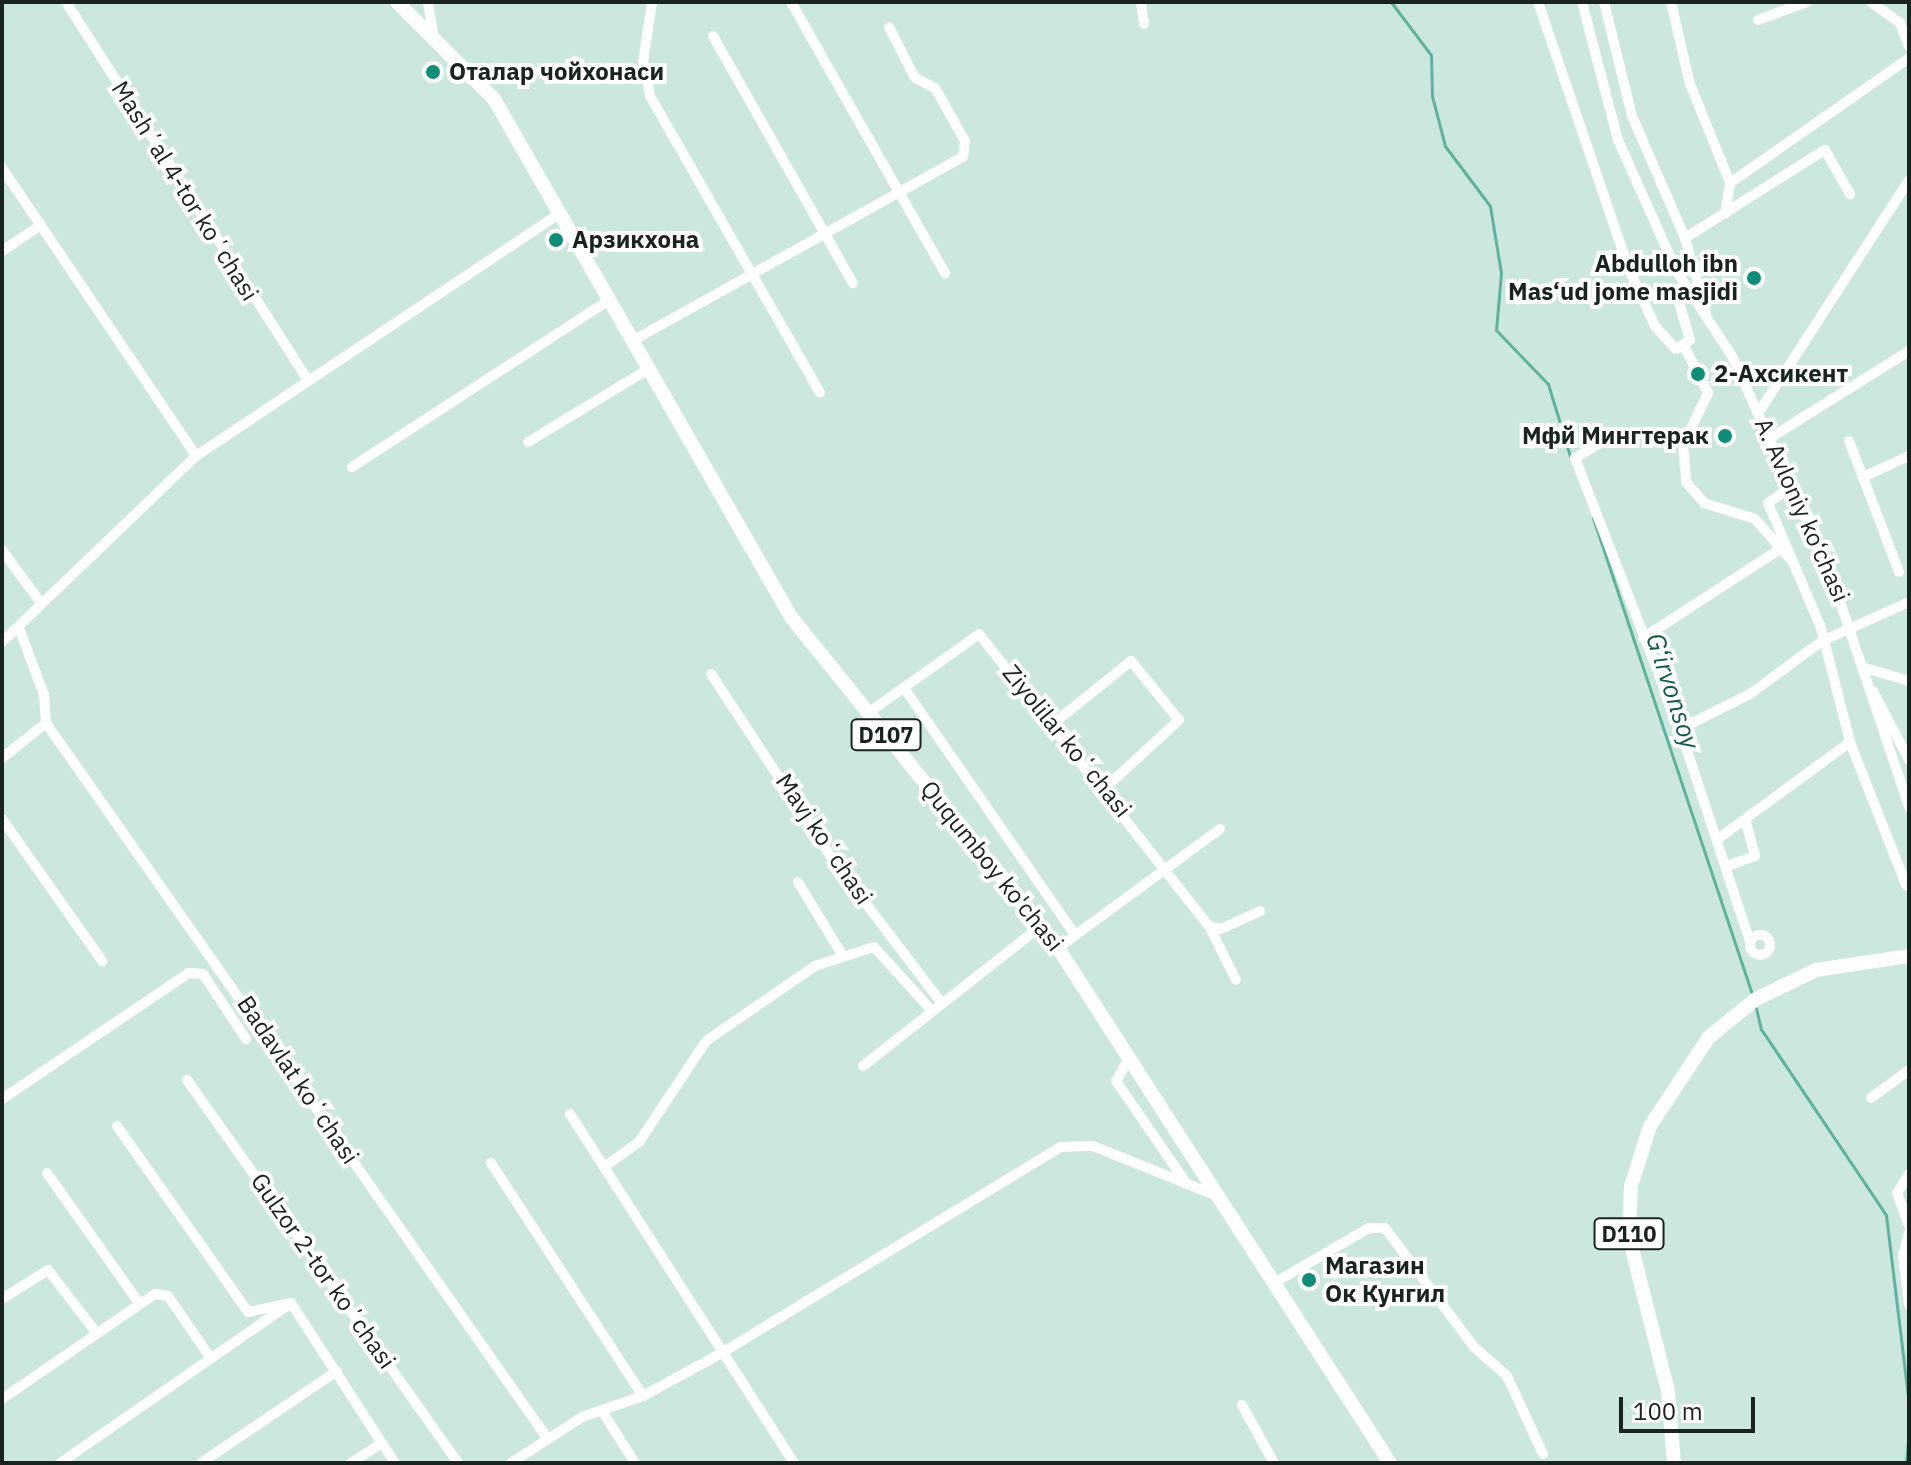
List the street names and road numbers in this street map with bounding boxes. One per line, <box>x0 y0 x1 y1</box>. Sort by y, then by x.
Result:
street label: Mashʼal 4-tor koʼchasi <box>106 76 264 306</box>
street label: A. Avloniy ko‘chasi <box>1748 413 1856 607</box>
street label: Ziyolilar koʻchasi <box>997 659 1137 823</box>
road number: D107 <box>850 717 922 753</box>
street label: Mavj koʻchasi <box>770 768 878 910</box>
street label: Ququmboy ko'chasi <box>914 775 1070 957</box>
street label: Badavlat koʻchasi <box>231 990 365 1170</box>
street label: Gulzor 2-tor koʼchasi <box>245 1168 401 1374</box>
road number: D110 <box>1593 1216 1665 1252</box>

